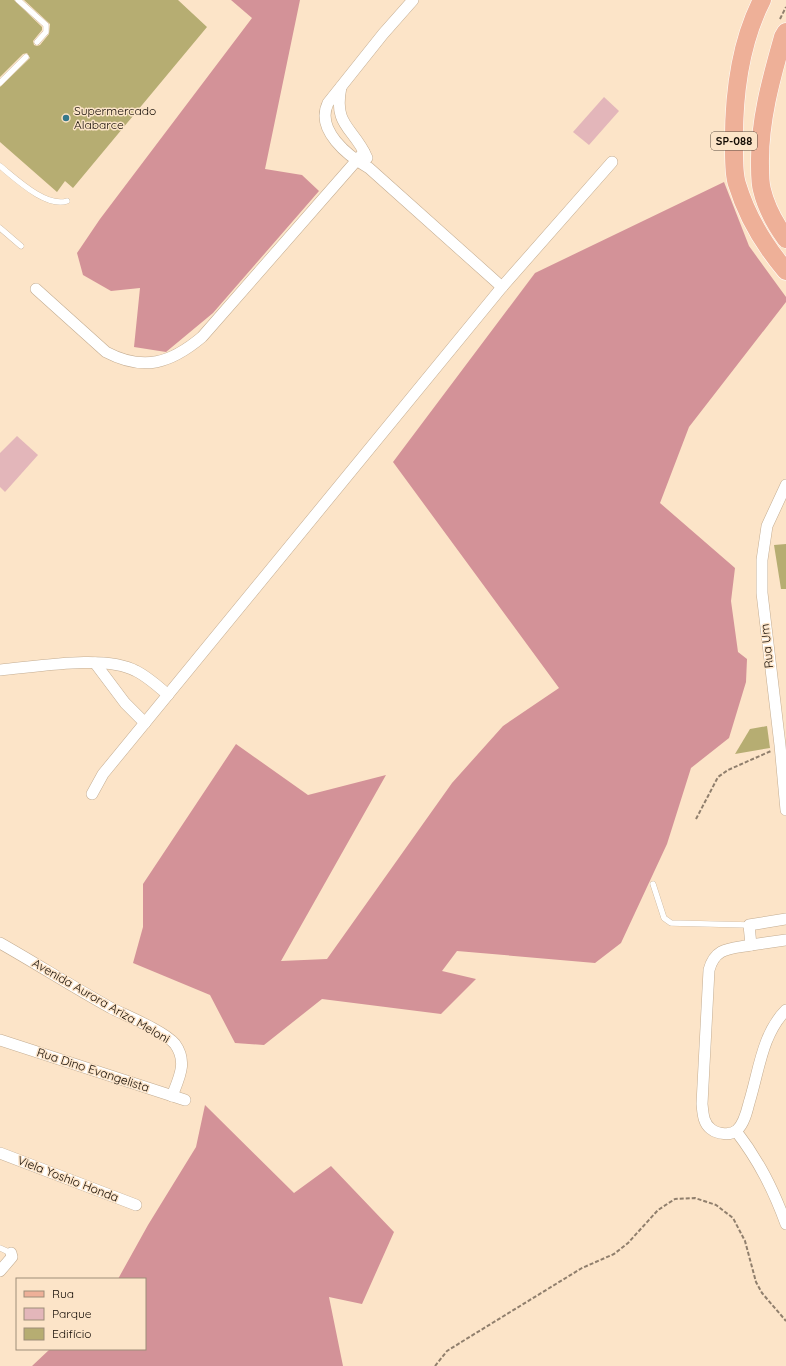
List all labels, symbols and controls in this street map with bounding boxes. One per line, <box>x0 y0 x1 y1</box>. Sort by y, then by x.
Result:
place label: Supermercado Alabarce <box>74 103 156 132</box>
marker: Supermercado Alabarce <box>61 113 71 123</box>
road number: SP-088 <box>711 132 757 150</box>
street label: Rua Um <box>757 623 776 669</box>
street label: Avenida Aurora Ariza Meloni <box>30 955 173 1046</box>
street label: Rua Dino Evangelista <box>35 1044 151 1095</box>
street label: Viela Yoshio Honda <box>16 1152 121 1205</box>
legend <box>16 1278 146 1350</box>
text: Rua <box>52 1286 74 1301</box>
text: Parque <box>52 1306 92 1321</box>
text: Edifício <box>52 1326 92 1341</box>

